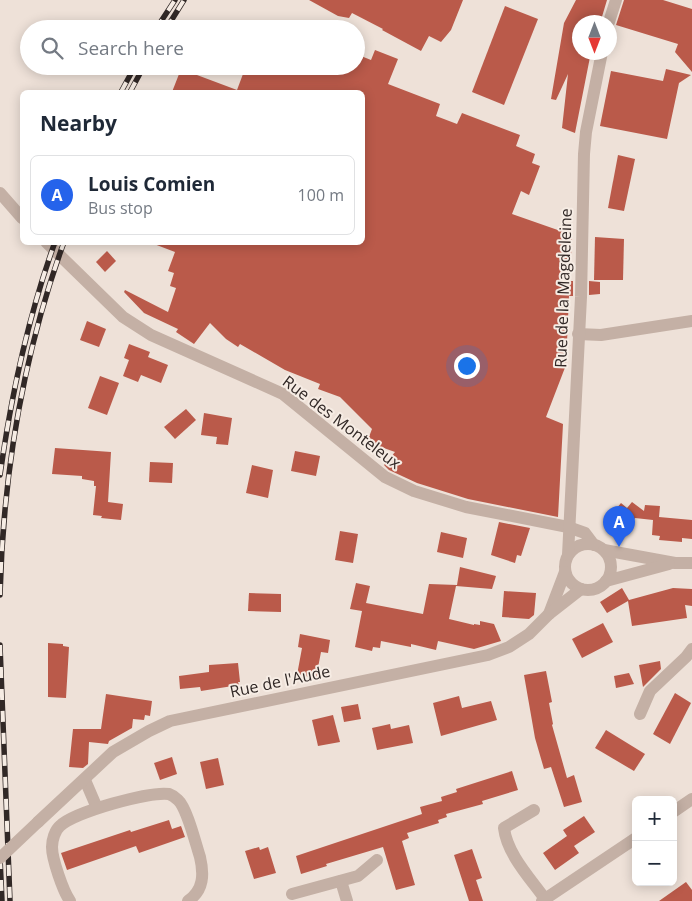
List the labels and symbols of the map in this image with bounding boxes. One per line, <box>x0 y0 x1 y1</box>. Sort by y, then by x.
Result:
north arrow <box>572 15 617 60</box>
street label: Rue de la Magdeleine <box>549 208 577 368</box>
your location <box>454 353 480 379</box>
street label: Rue des Monteleux <box>278 370 406 474</box>
pin: A <box>603 506 635 547</box>
street label: Rue de l'Aude <box>228 660 332 702</box>

